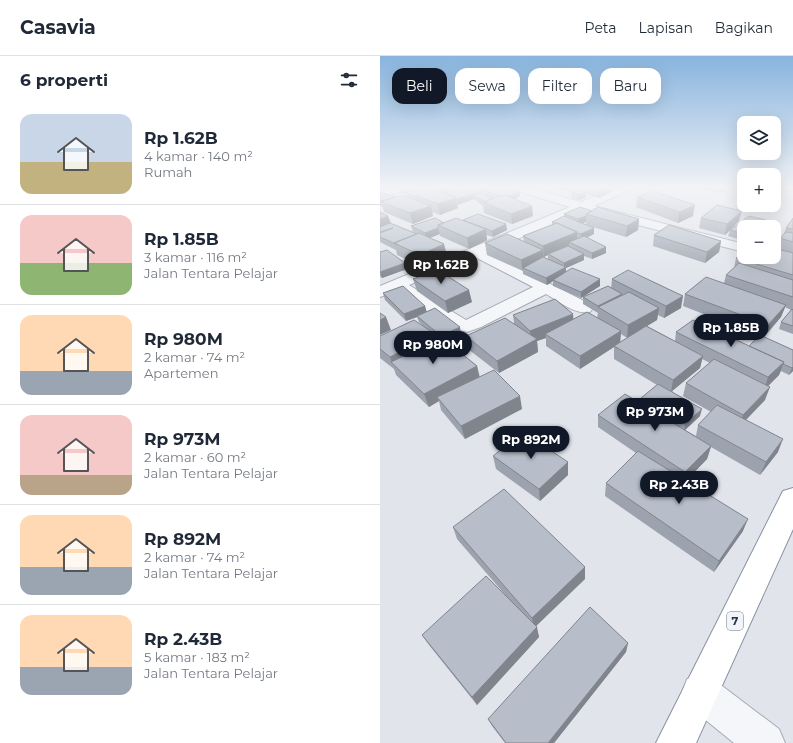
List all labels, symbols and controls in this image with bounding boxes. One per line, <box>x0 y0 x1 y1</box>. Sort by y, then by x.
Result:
text: Casavia <box>20 16 96 39</box>
text: Peta <box>585 19 617 37</box>
text: Lapisan <box>639 19 693 37</box>
text: Bagikan <box>715 19 773 37</box>
chip: Beli <box>392 68 447 104</box>
chip: Sewa <box>455 68 520 104</box>
chip: Filter <box>528 68 592 104</box>
chip: Baru <box>600 68 661 104</box>
icon: filters <box>338 69 360 91</box>
text: 6 properti <box>20 70 108 90</box>
map controls <box>737 116 781 264</box>
button: layers <box>737 116 781 160</box>
text: Rp 1.62B <box>144 128 218 148</box>
icon: home <box>52 130 100 178</box>
text: 4 kamar · 140 m² <box>144 148 253 164</box>
text: Rumah <box>144 164 192 180</box>
button: + <box>737 168 781 212</box>
button: − <box>737 220 781 264</box>
text: Rp 1.85B <box>144 229 219 249</box>
icon: home <box>52 231 100 279</box>
text: 3 kamar · 116 m² <box>144 249 247 265</box>
pin: Rp 1.62B <box>400 251 482 285</box>
text: Rp 1.62B <box>413 256 469 272</box>
text: Jalan Tentara Pelajar <box>144 265 278 281</box>
pin: Rp 1.85B <box>690 314 772 348</box>
text: Rp 1.85B <box>702 319 760 335</box>
text: Rp 980M <box>144 329 223 349</box>
icon: home <box>52 331 100 379</box>
pin: Rp 980M <box>396 331 470 365</box>
text: Rp 980M <box>403 336 463 352</box>
text: 2 kamar · 74 m² <box>144 349 245 365</box>
text: Apartemen <box>144 365 219 381</box>
pin: Rp 973M <box>618 398 692 432</box>
text: Rp 973M <box>626 403 684 419</box>
pin: Rp 892M <box>494 426 568 460</box>
text: Rp 973M <box>144 429 221 449</box>
icon: home <box>52 431 100 479</box>
text: Rp 892M <box>501 431 561 447</box>
text: 2 kamar · 60 m² <box>144 449 246 465</box>
text: Jalan Tentara Pelajar <box>144 465 278 481</box>
pin: Rp 2.43B <box>638 471 720 505</box>
text: Rp 2.43B <box>649 476 709 492</box>
text: Rp 892M <box>144 529 221 549</box>
icon: home <box>52 531 100 579</box>
text: 2 kamar · 74 m² <box>144 549 245 565</box>
text: Jalan Tentara Pelajar <box>144 565 278 581</box>
road number: 7 <box>727 612 743 630</box>
text: Rp 2.43B <box>144 629 222 649</box>
icon: home <box>52 631 100 679</box>
text: 5 kamar · 183 m² <box>144 649 250 665</box>
text: Jalan Tentara Pelajar <box>144 665 278 681</box>

